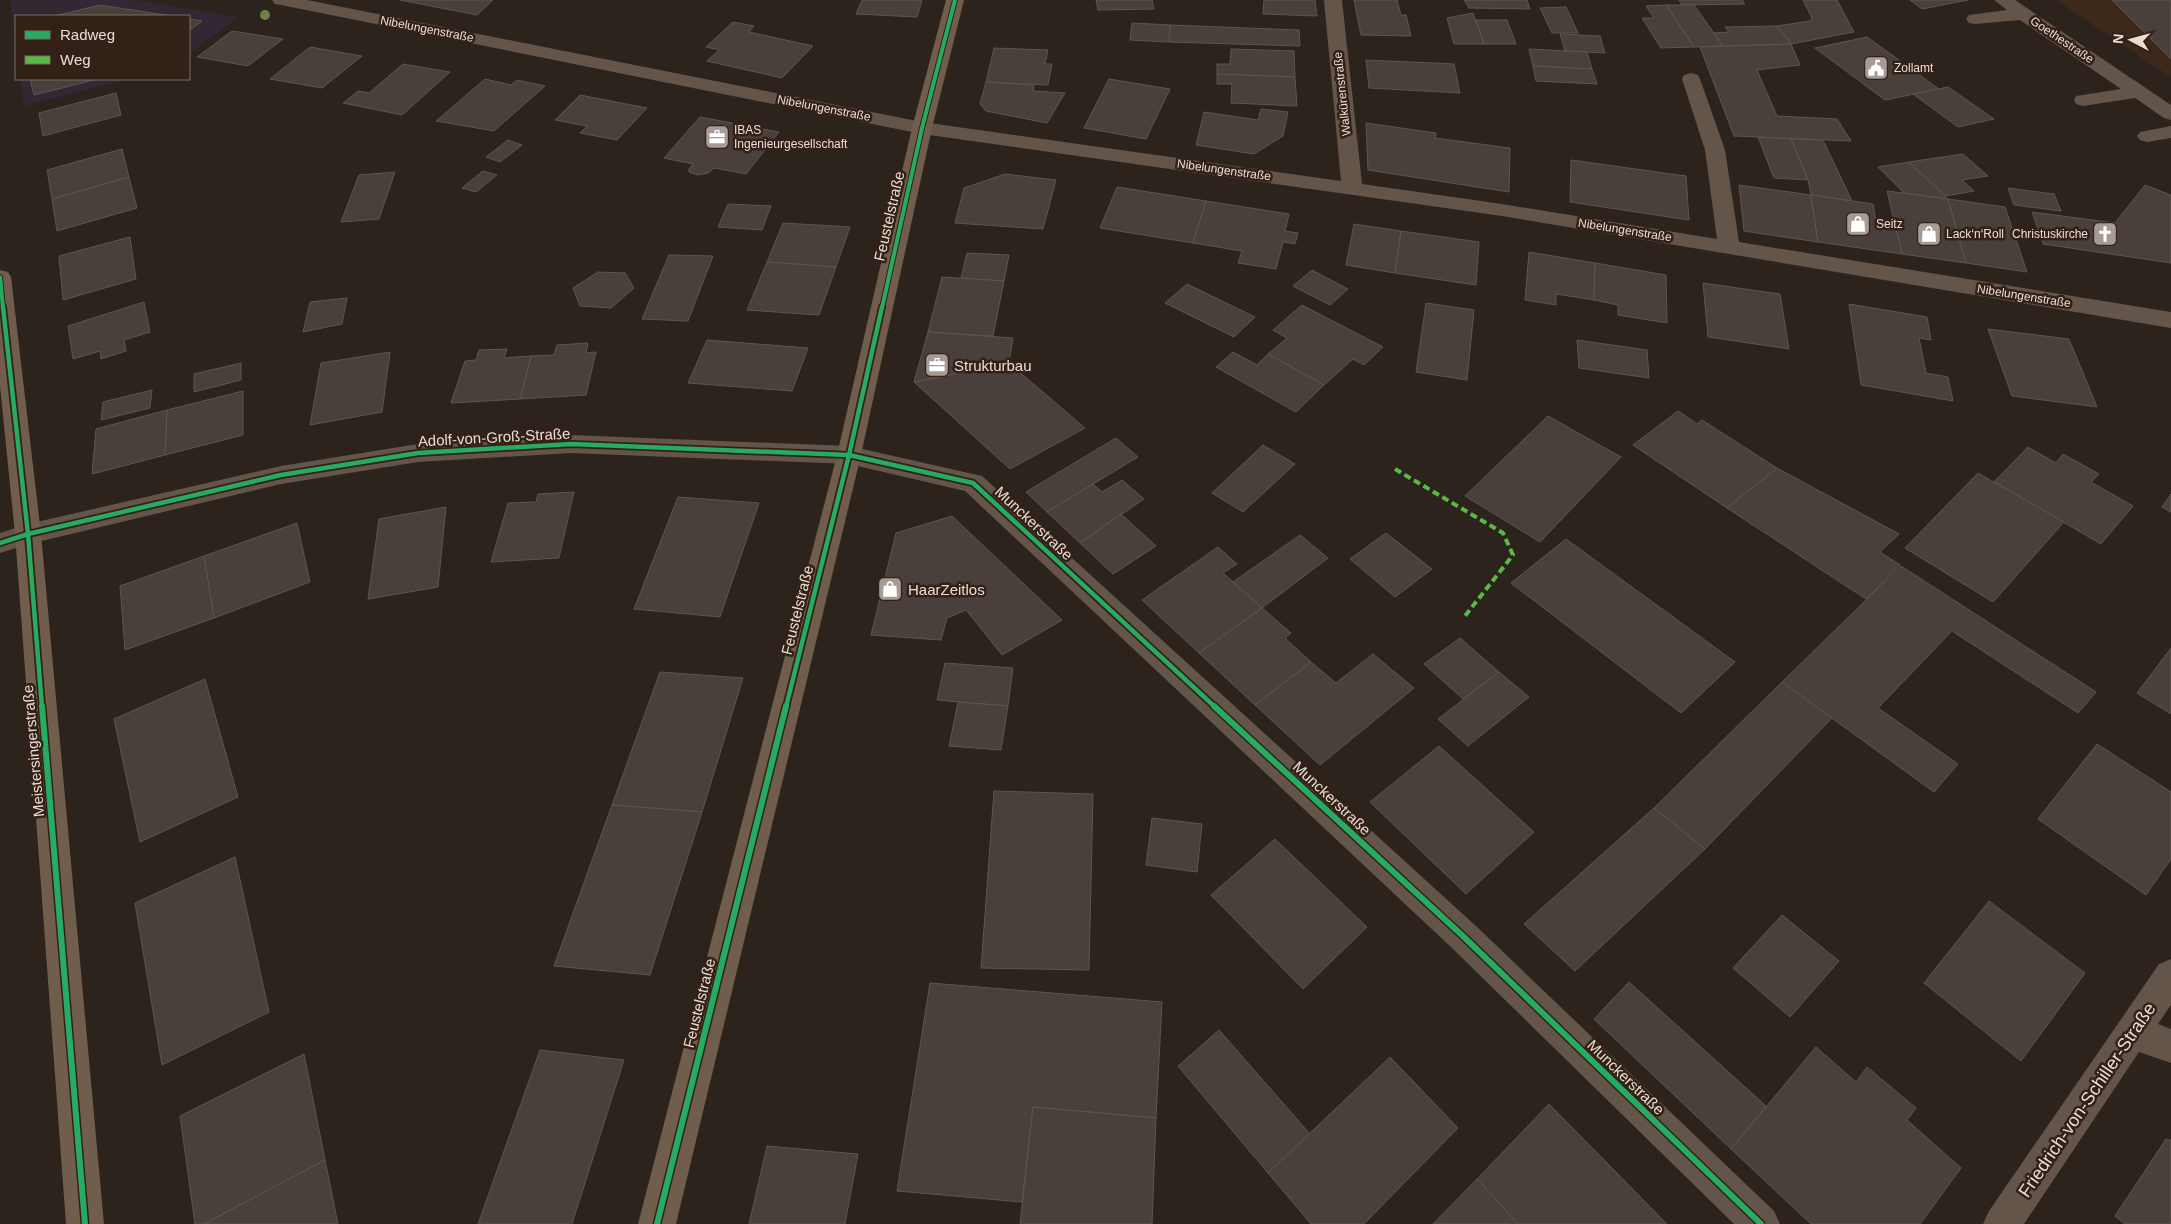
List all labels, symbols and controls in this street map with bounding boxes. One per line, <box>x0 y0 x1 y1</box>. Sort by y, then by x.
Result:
street label: Nibelungenstraße <box>379 13 475 45</box>
street label: Goethestraße <box>2028 14 2097 66</box>
legend <box>15 15 190 80</box>
north arrow <box>2106 15 2156 65</box>
text: Radweg <box>60 26 115 43</box>
text: N <box>2110 33 2127 45</box>
text: Weg <box>60 51 91 68</box>
street label: Walkürenstraße <box>1331 51 1353 137</box>
public building icon: Zollamt <box>1863 55 1889 81</box>
place label: Zollamt <box>1894 61 1934 75</box>
street label: Nibelungenstraße <box>776 92 872 124</box>
place label: IBAS Ingenieurgesellschaft <box>734 123 848 151</box>
office icon: IBAS Ingenieurgesellschaft <box>704 124 730 150</box>
street label: Nibelungenstraße <box>1176 156 1272 184</box>
street label: Feustelstraße <box>870 169 908 263</box>
shop icon: Seitz <box>1845 211 1871 237</box>
street label: Nibelungenstraße <box>1577 216 1673 244</box>
place label: Seitz <box>1876 217 1903 231</box>
shop icon: Lack‘n‘Roll <box>1916 221 1942 247</box>
church icon: Christuskirche <box>2092 221 2118 247</box>
place label: Lack‘n‘Roll <box>1946 227 2004 241</box>
place label: Christuskirche <box>2012 227 2088 241</box>
street label: Nibelungenstraße <box>1976 282 2072 310</box>
office icon: Strukturbau <box>924 352 950 378</box>
place label: Strukturbau <box>954 357 1032 374</box>
street label: Adolf-von-Groß-Straße <box>417 425 571 449</box>
street label: Munckerstraße <box>992 483 1076 563</box>
street label: Feustelstraße <box>778 563 816 657</box>
shop icon: HaarZeitlos <box>877 576 903 602</box>
place label: HaarZeitlos <box>908 581 985 598</box>
street label: Meistersingerstraße <box>19 684 47 818</box>
street label: Munckerstraße <box>1290 758 1374 838</box>
street label: Feustelstraße <box>680 956 718 1050</box>
street label: Friedrich-von-Schiller-Straße <box>2014 999 2160 1201</box>
street label: Munckerstraße <box>1584 1036 1668 1118</box>

